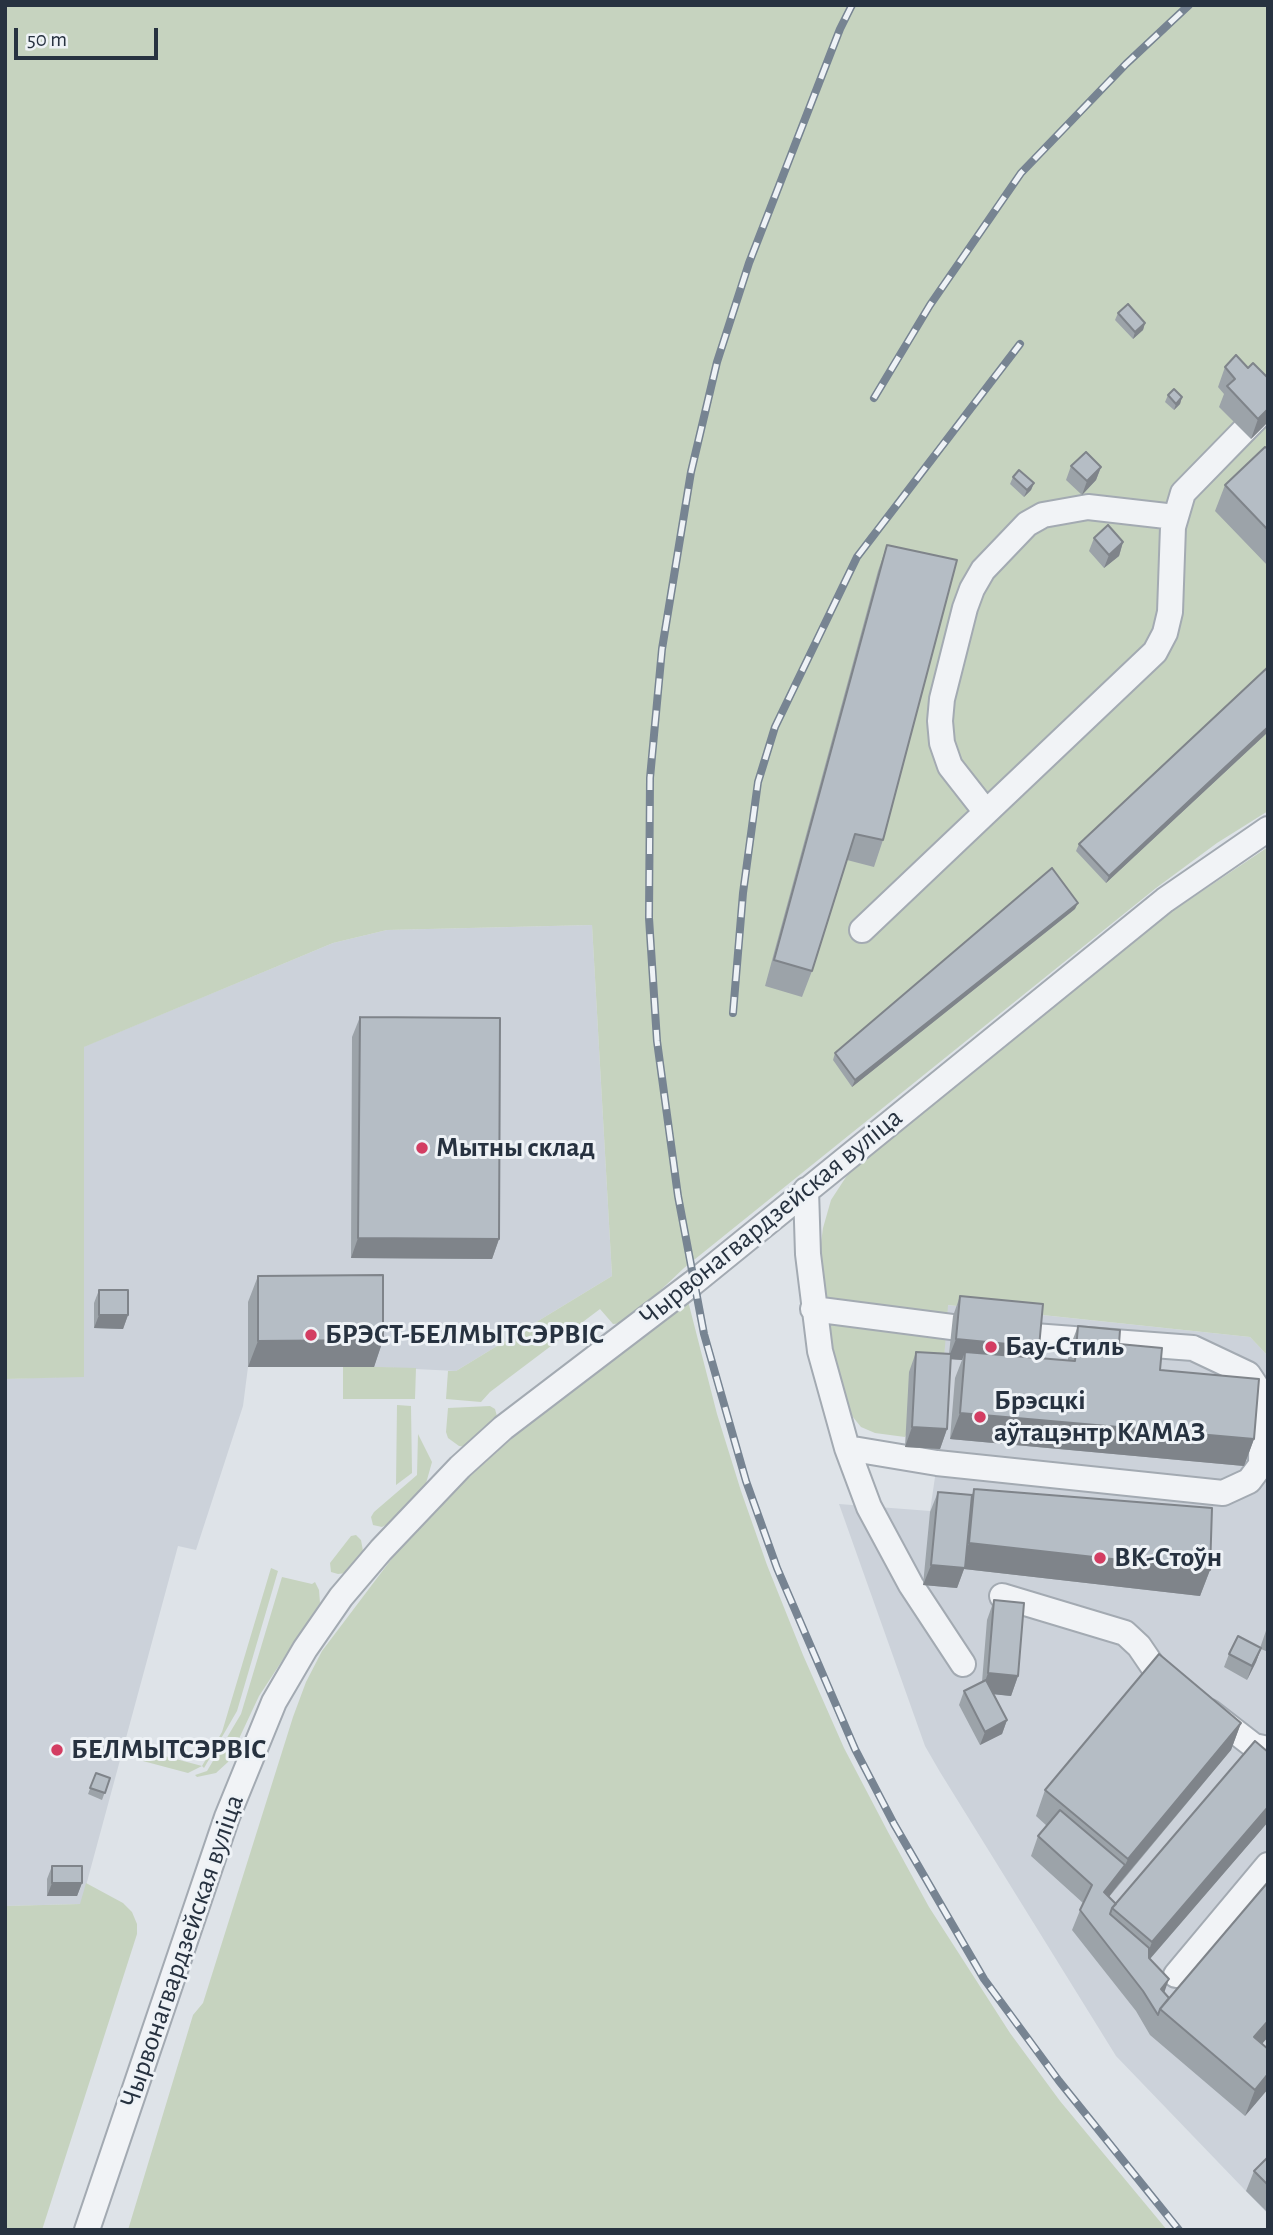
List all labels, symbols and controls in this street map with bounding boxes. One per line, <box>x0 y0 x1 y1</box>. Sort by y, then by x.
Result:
scale bar <box>18 14 161 58</box>
text: 50 m <box>27 29 67 50</box>
street label: Чырвонагвардзейская вуліца <box>633 1101 909 1333</box>
place label: Мытны склад <box>436 1131 595 1165</box>
marker: Мытны склад <box>414 1140 430 1156</box>
place label: БРЭСТ-БЕЛМЫТСЭРВІС <box>325 1318 604 1352</box>
marker: БРЭСТ-БЕЛМЫТСЭРВІС <box>303 1327 319 1343</box>
place label: Бау-Стиль <box>1005 1330 1124 1364</box>
marker: Бау-Стиль <box>983 1339 999 1355</box>
place label: Брэсцкі аўтацэнтр КАМАЗ <box>994 1384 1206 1450</box>
marker: Брэсцкі аўтацэнтр КАМАЗ <box>972 1409 988 1425</box>
place label: ВК-Стоўн <box>1114 1541 1222 1575</box>
marker: ВК-Стоўн <box>1092 1550 1108 1566</box>
place label: БЕЛМЫТСЭРВІС <box>71 1733 267 1767</box>
marker: БЕЛМЫТСЭРВІС <box>49 1742 65 1758</box>
street label: Чырвонагвардзейская вуліца <box>113 1790 251 2112</box>

